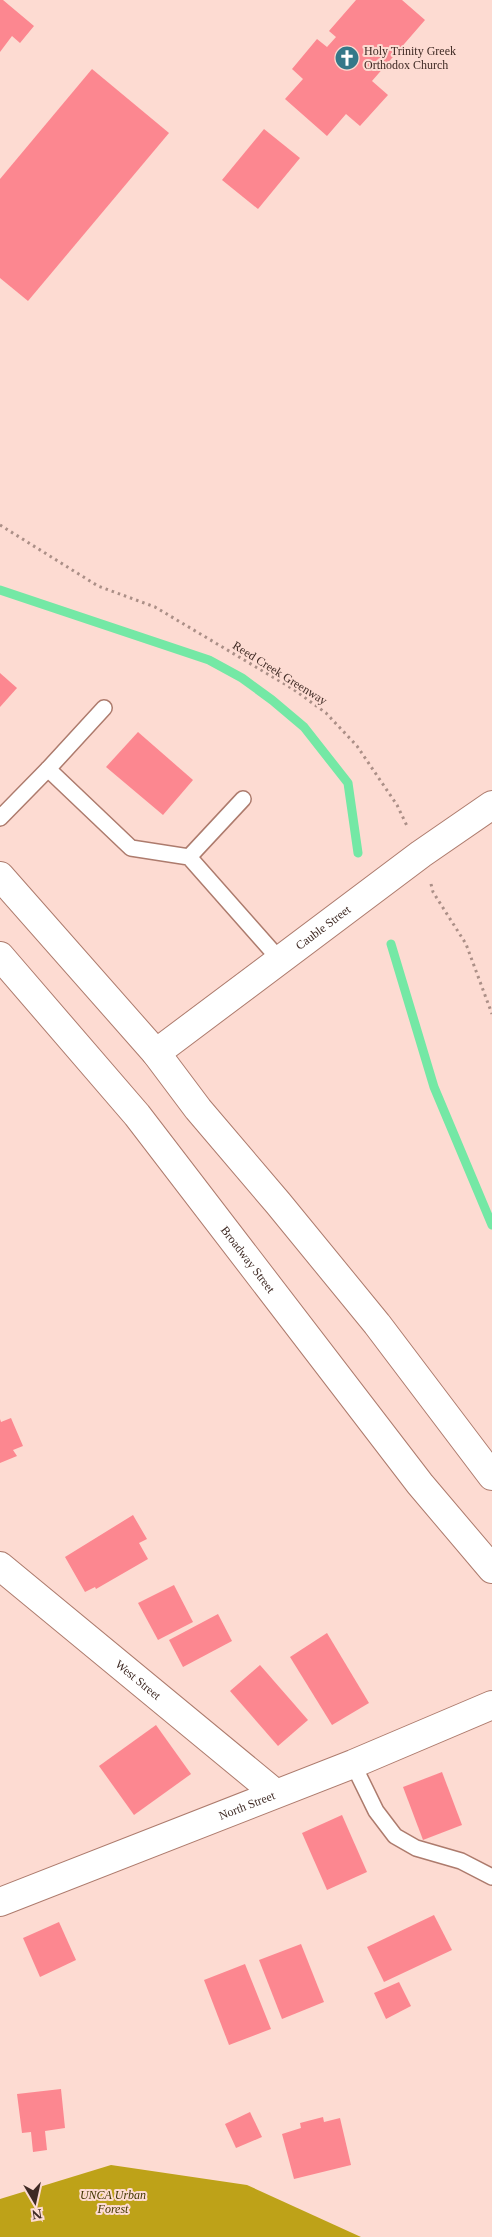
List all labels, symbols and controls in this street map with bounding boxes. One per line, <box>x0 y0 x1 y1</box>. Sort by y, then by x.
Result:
place label: Holy Trinity Greek Orthodox Church <box>364 44 456 72</box>
church icon: Holy Trinity Greek Orthodox Church <box>334 45 360 71</box>
street label: Reed Creek Greenway <box>230 638 330 708</box>
street label: Cauble Street <box>293 902 354 953</box>
street label: Broadway Street <box>218 1223 278 1296</box>
street label: West Street <box>112 1657 164 1703</box>
street label: North Street <box>217 1788 277 1823</box>
north arrow <box>10 2177 60 2227</box>
park label: UNCA Urban Forest <box>80 2188 146 2216</box>
text: N <box>31 2206 43 2223</box>

